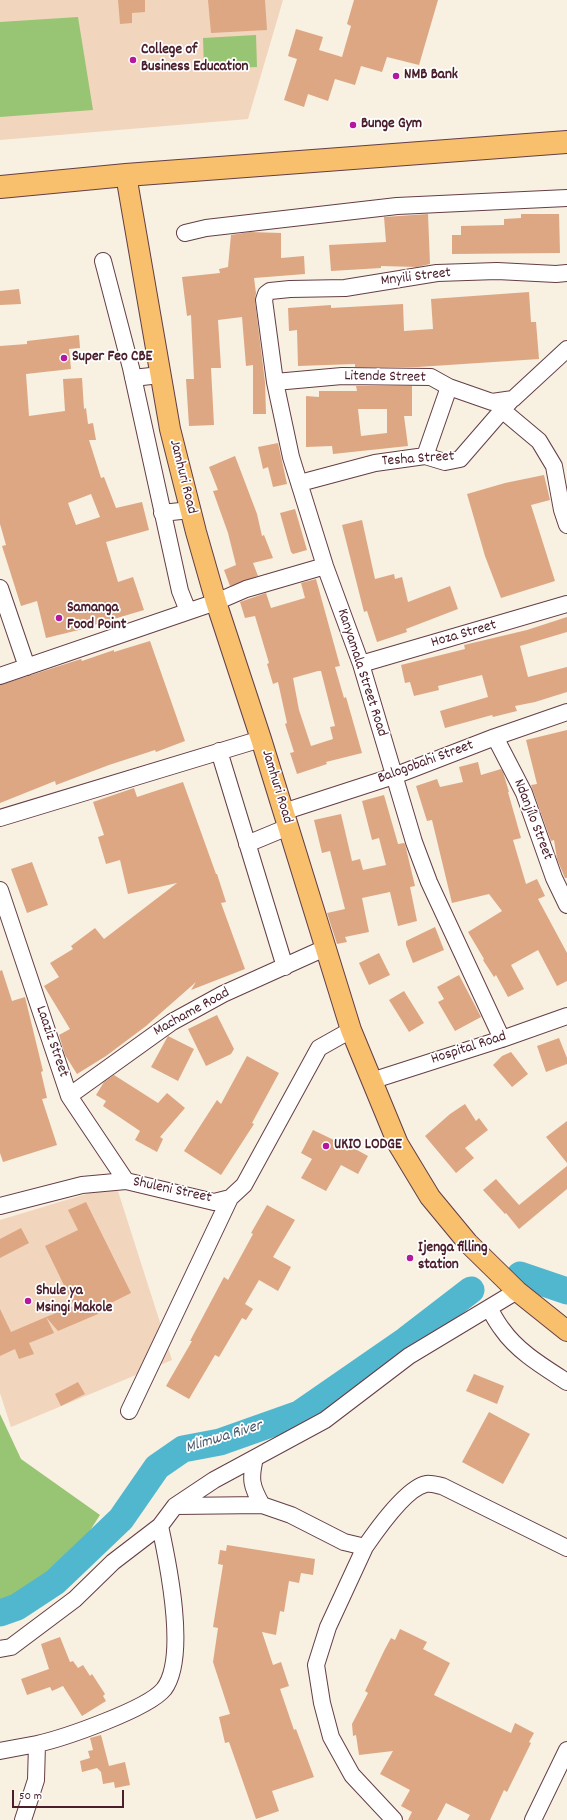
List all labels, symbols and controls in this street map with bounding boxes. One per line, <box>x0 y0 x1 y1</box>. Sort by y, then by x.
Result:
place label: College of Business Education <box>141 42 248 77</box>
marker: College of Business Education <box>128 55 138 65</box>
place label: NMB Bank <box>404 67 458 85</box>
marker: NMB Bank <box>391 71 401 81</box>
place label: Bunge Gym <box>361 116 422 134</box>
marker: Bunge Gym <box>348 120 358 130</box>
street label: Mnyili Street <box>380 265 452 291</box>
place label: Super Feo CBE <box>72 349 152 367</box>
marker: Super Feo CBE <box>59 353 69 363</box>
street label: Litende Street <box>344 368 426 388</box>
street label: Jamhuri Road <box>164 438 200 516</box>
street label: Tesha Street <box>381 448 455 472</box>
place label: Samanga Food Point <box>67 600 126 635</box>
street label: Kanyamala Street Road <box>332 607 390 739</box>
marker: Samanga Food Point <box>54 613 64 623</box>
street label: Hoza Street <box>429 617 499 653</box>
street label: Balogobahi Street <box>376 737 476 789</box>
street label: Jamhuri Road <box>256 748 296 826</box>
street label: Ndanjílo Street <box>508 777 556 863</box>
street label: Machame Road <box>151 985 233 1041</box>
street label: Laaziz Street <box>30 1004 72 1080</box>
street label: Hospital Road <box>429 1028 509 1070</box>
place label: UKIO LODGE <box>334 1137 402 1155</box>
marker: UKIO LODGE <box>321 1141 331 1151</box>
street label: Shuleni Street <box>131 1174 213 1208</box>
place label: Ijenga filling station <box>418 1240 487 1275</box>
marker: Ijenga filling station <box>405 1253 415 1263</box>
place label: Shule ya Msingi Makole <box>36 1283 112 1318</box>
marker: Shule ya Msingi Makole <box>23 1296 33 1306</box>
water label: Mlimwa River <box>183 1417 265 1459</box>
scale bar <box>14 1782 126 1808</box>
text: 50 m <box>19 1788 42 1805</box>

